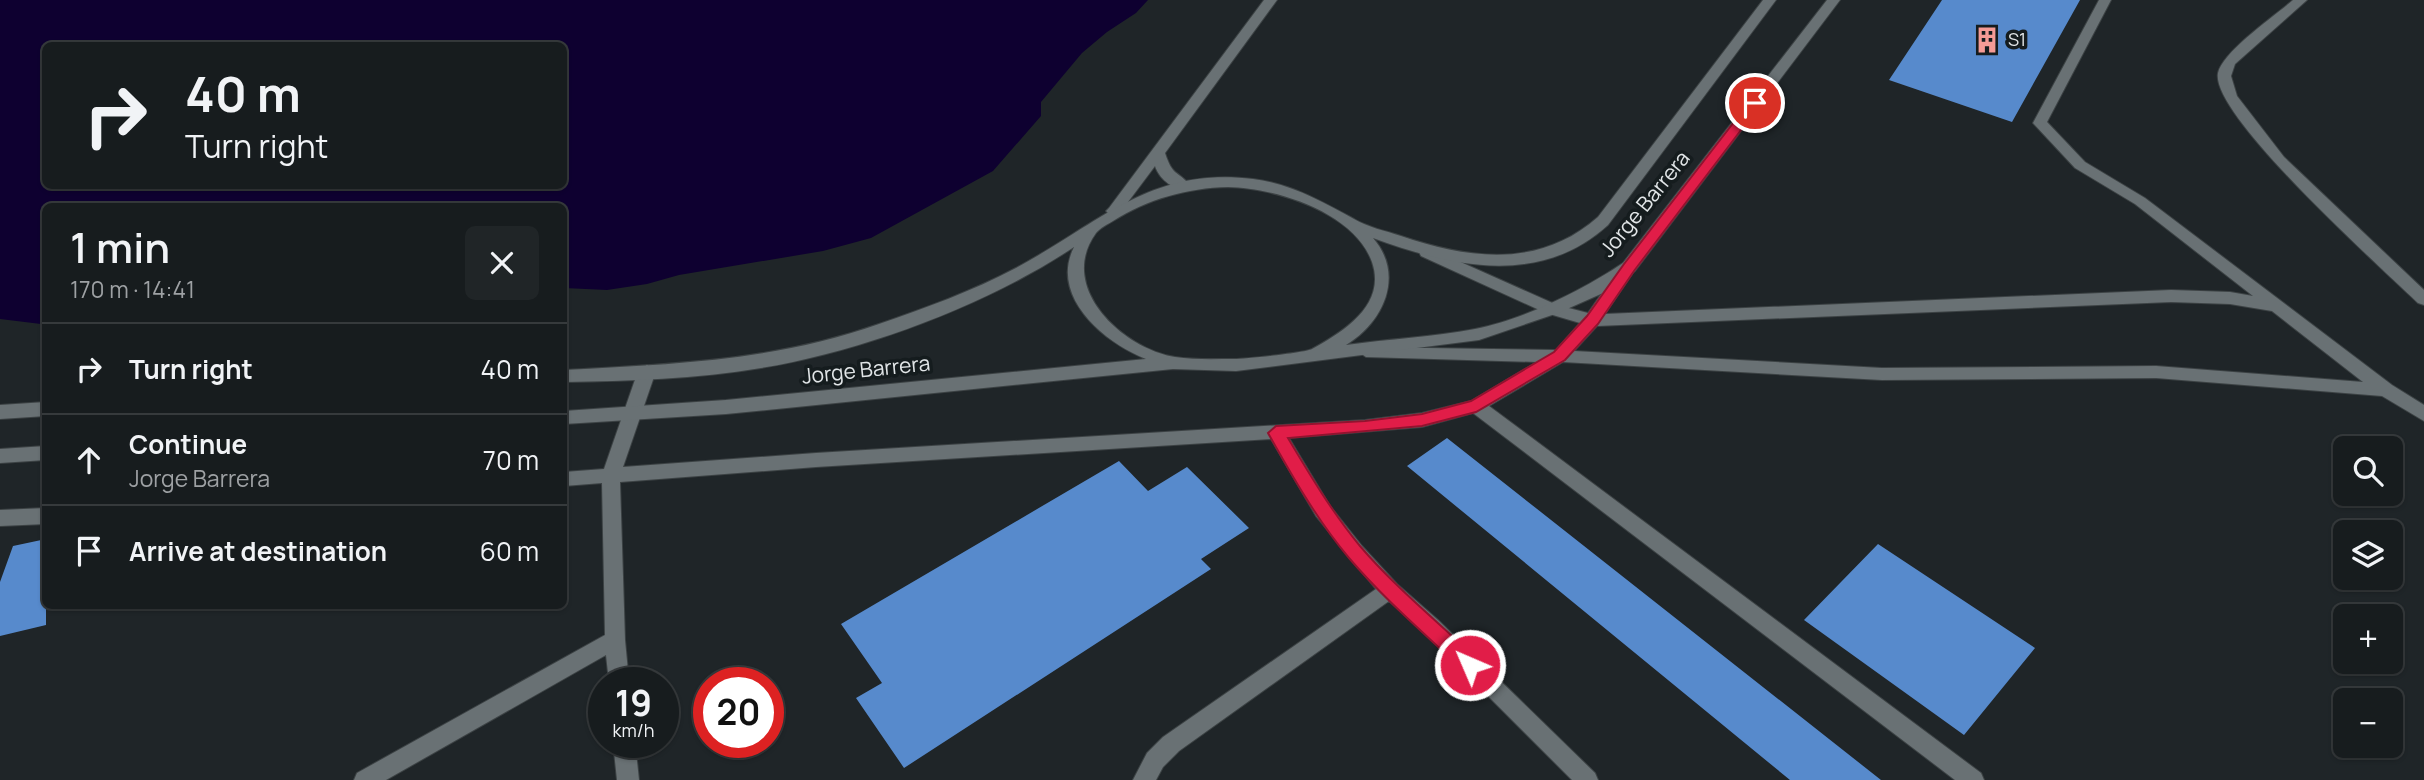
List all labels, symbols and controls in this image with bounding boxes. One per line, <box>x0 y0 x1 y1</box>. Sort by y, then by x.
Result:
building icon: S1 <box>1972 25 2002 55</box>
place label: S1 <box>2008 27 2026 51</box>
text: 40 m <box>185 60 301 127</box>
icon: right <box>70 70 161 161</box>
pin <box>1725 73 1785 133</box>
icon: arrive <box>1736 84 1774 122</box>
text: Turn right <box>185 124 328 168</box>
street label: Jorge Barrera <box>1593 145 1696 262</box>
text: 1 min <box>70 218 170 276</box>
button: close <box>465 226 539 300</box>
text: 170 m · 14:41 <box>70 273 195 305</box>
street label: Jorge Barrera <box>800 348 931 390</box>
icon: right <box>70 350 108 388</box>
text: Turn right <box>129 351 253 387</box>
text: 40 m <box>481 351 539 387</box>
text: Continue <box>129 426 247 462</box>
map controls <box>2333 436 2403 758</box>
button: search <box>2333 436 2403 506</box>
icon: ahead <box>70 441 108 479</box>
text: 70 m <box>483 442 539 478</box>
text: Jorge Barrera <box>129 462 270 494</box>
button: layers <box>2333 520 2403 590</box>
icon: arrive <box>70 532 108 570</box>
text: Arrive at destination <box>129 533 387 569</box>
text: 60 m <box>480 533 539 569</box>
button: + <box>2333 604 2403 674</box>
position arrow <box>1433 628 1507 702</box>
speed limit sign: 20 <box>693 667 784 758</box>
text: 19 <box>615 679 652 727</box>
button: − <box>2333 688 2403 758</box>
text: km/h <box>613 718 654 742</box>

